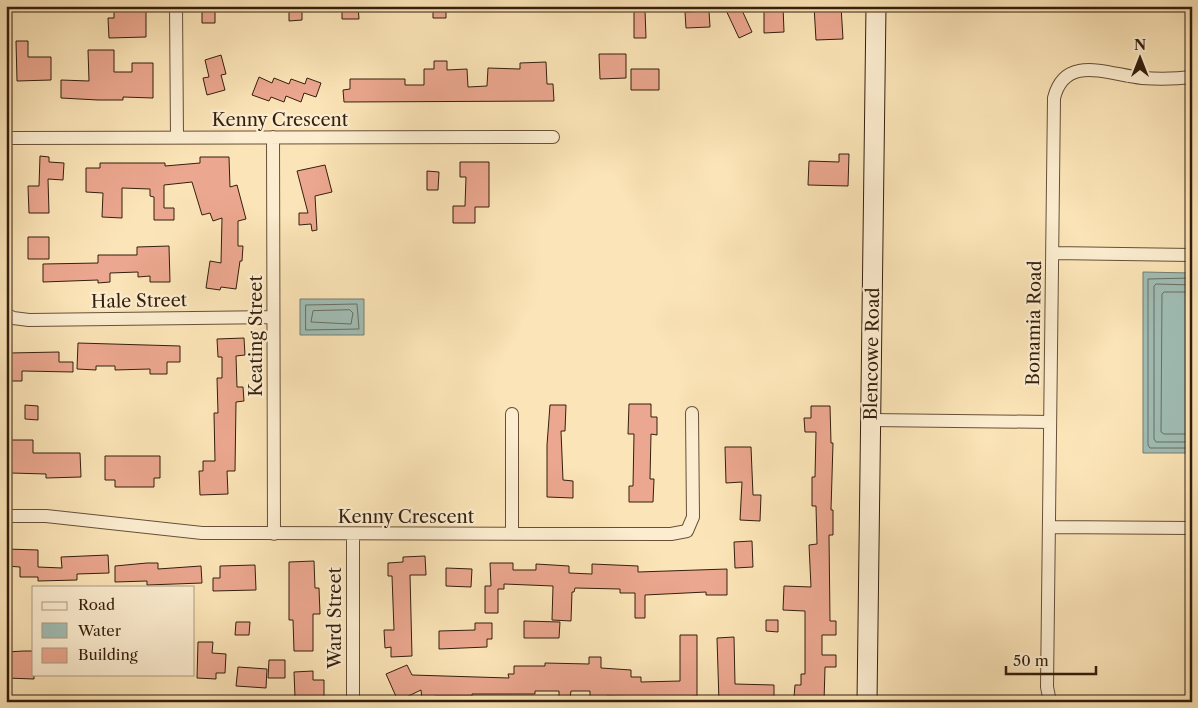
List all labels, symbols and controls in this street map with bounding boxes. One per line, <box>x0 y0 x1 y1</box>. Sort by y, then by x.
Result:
north arrow <box>1116 32 1166 82</box>
text: N <box>1134 36 1146 54</box>
street label: Kenny Crescent <box>212 109 349 131</box>
street label: Bonamia Road <box>1022 260 1046 386</box>
street label: Keating Street <box>245 275 267 397</box>
street label: Blencowe Road <box>860 287 884 421</box>
street label: Hale Street <box>91 289 188 313</box>
street label: Kenny Crescent <box>338 506 475 528</box>
street label: Ward Street <box>324 567 346 670</box>
legend <box>32 586 195 676</box>
text: Road <box>78 595 115 614</box>
text: Water <box>77 621 122 640</box>
scale bar <box>1006 643 1096 675</box>
text: Building <box>78 645 138 664</box>
text: 50 m <box>1013 651 1049 670</box>

